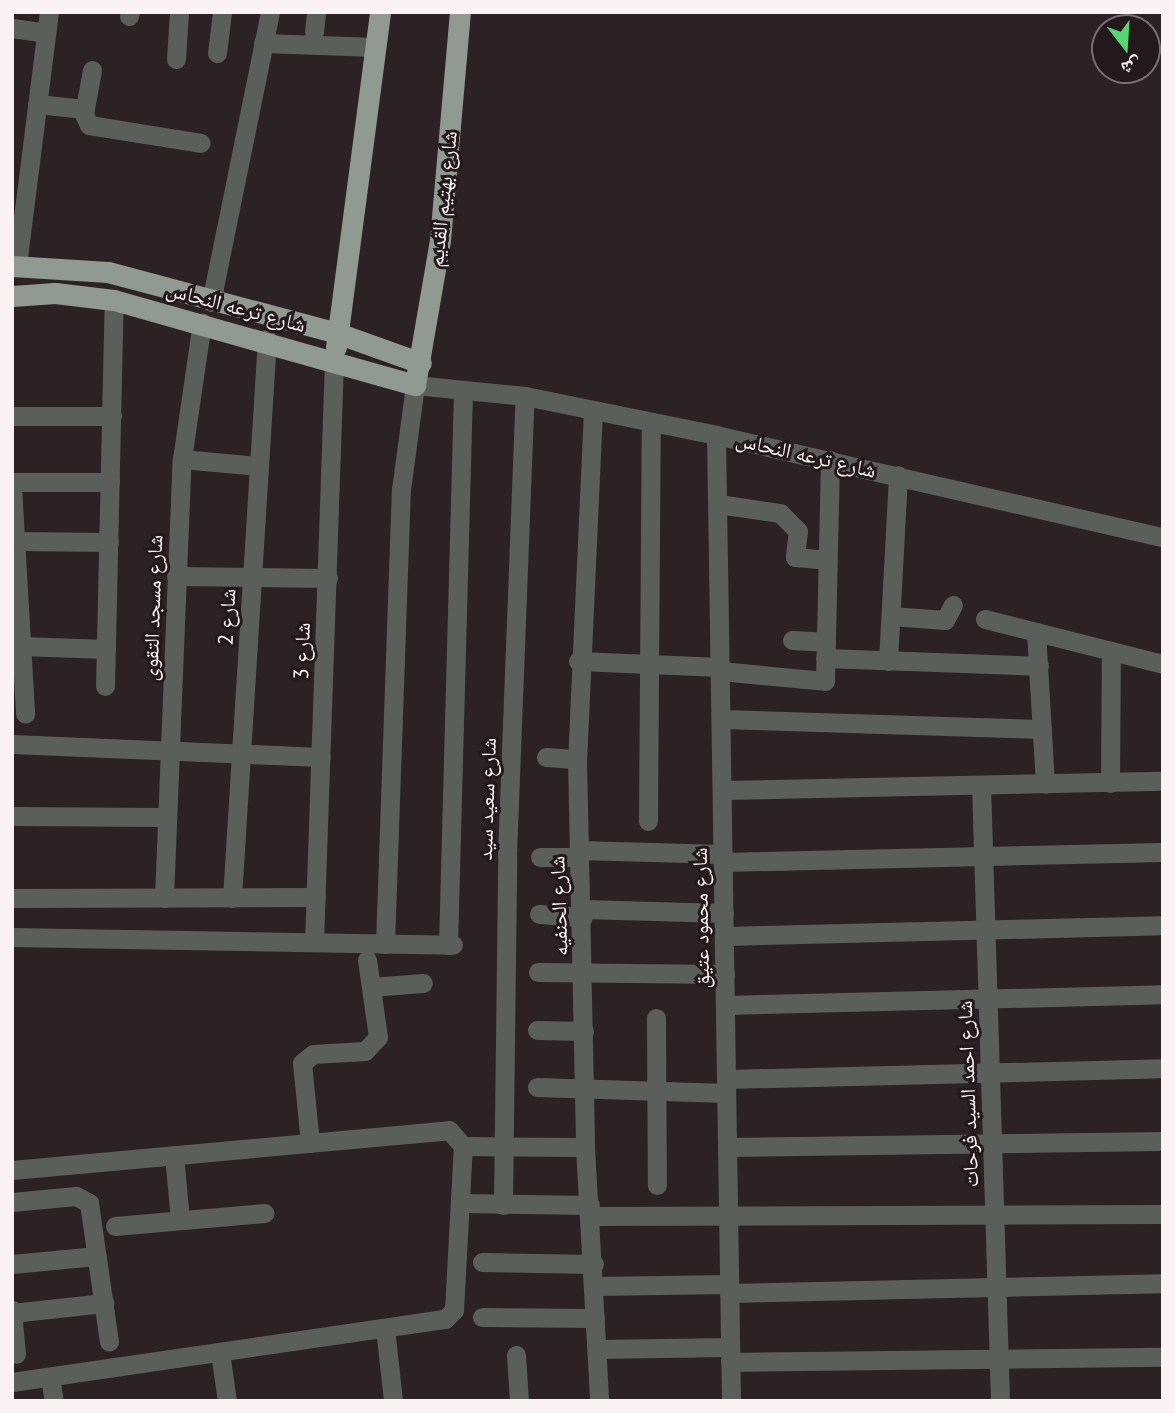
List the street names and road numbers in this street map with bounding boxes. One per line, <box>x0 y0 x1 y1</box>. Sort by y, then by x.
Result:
street label: شارع بهتيم القديم <box>423 130 463 268</box>
street label: شارع ترعه النحاس <box>164 276 308 338</box>
street label: شارع ترعه النحاس <box>733 427 879 483</box>
street label: شارع مسجد التقوى <box>138 534 168 682</box>
street label: شارع 2 <box>213 588 241 646</box>
street label: شارع 3 <box>288 622 316 680</box>
street label: شارع سعيد سيد <box>472 737 502 861</box>
street label: شارع محمود عتيق <box>687 847 715 989</box>
street label: شارع الحنفيه <box>545 855 573 957</box>
street label: شارع احمد السيد فرحات <box>952 1000 984 1188</box>

